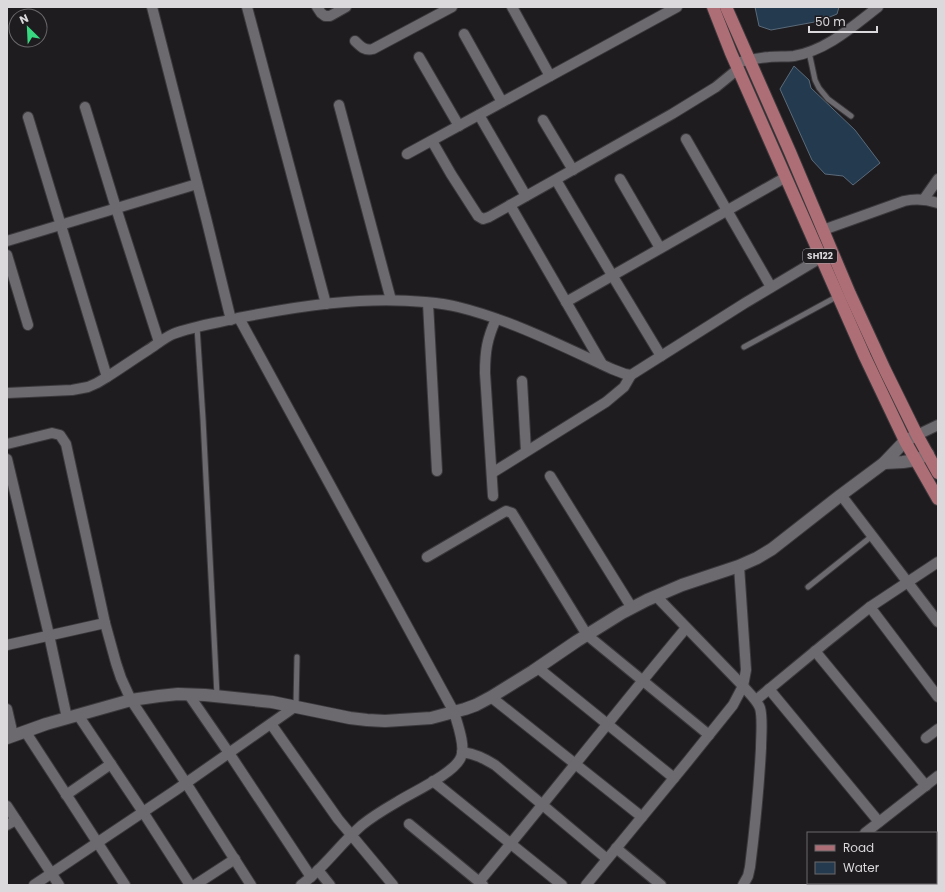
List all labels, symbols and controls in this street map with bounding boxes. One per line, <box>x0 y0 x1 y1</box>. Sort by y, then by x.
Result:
north arrow <box>8 8 48 48</box>
scale bar <box>809 8 877 34</box>
text: N <box>17 10 31 28</box>
text: 50 m <box>815 13 846 30</box>
road number: SH122 <box>803 249 837 263</box>
legend <box>807 832 937 884</box>
text: Road <box>843 839 874 856</box>
text: Water <box>843 859 880 876</box>

